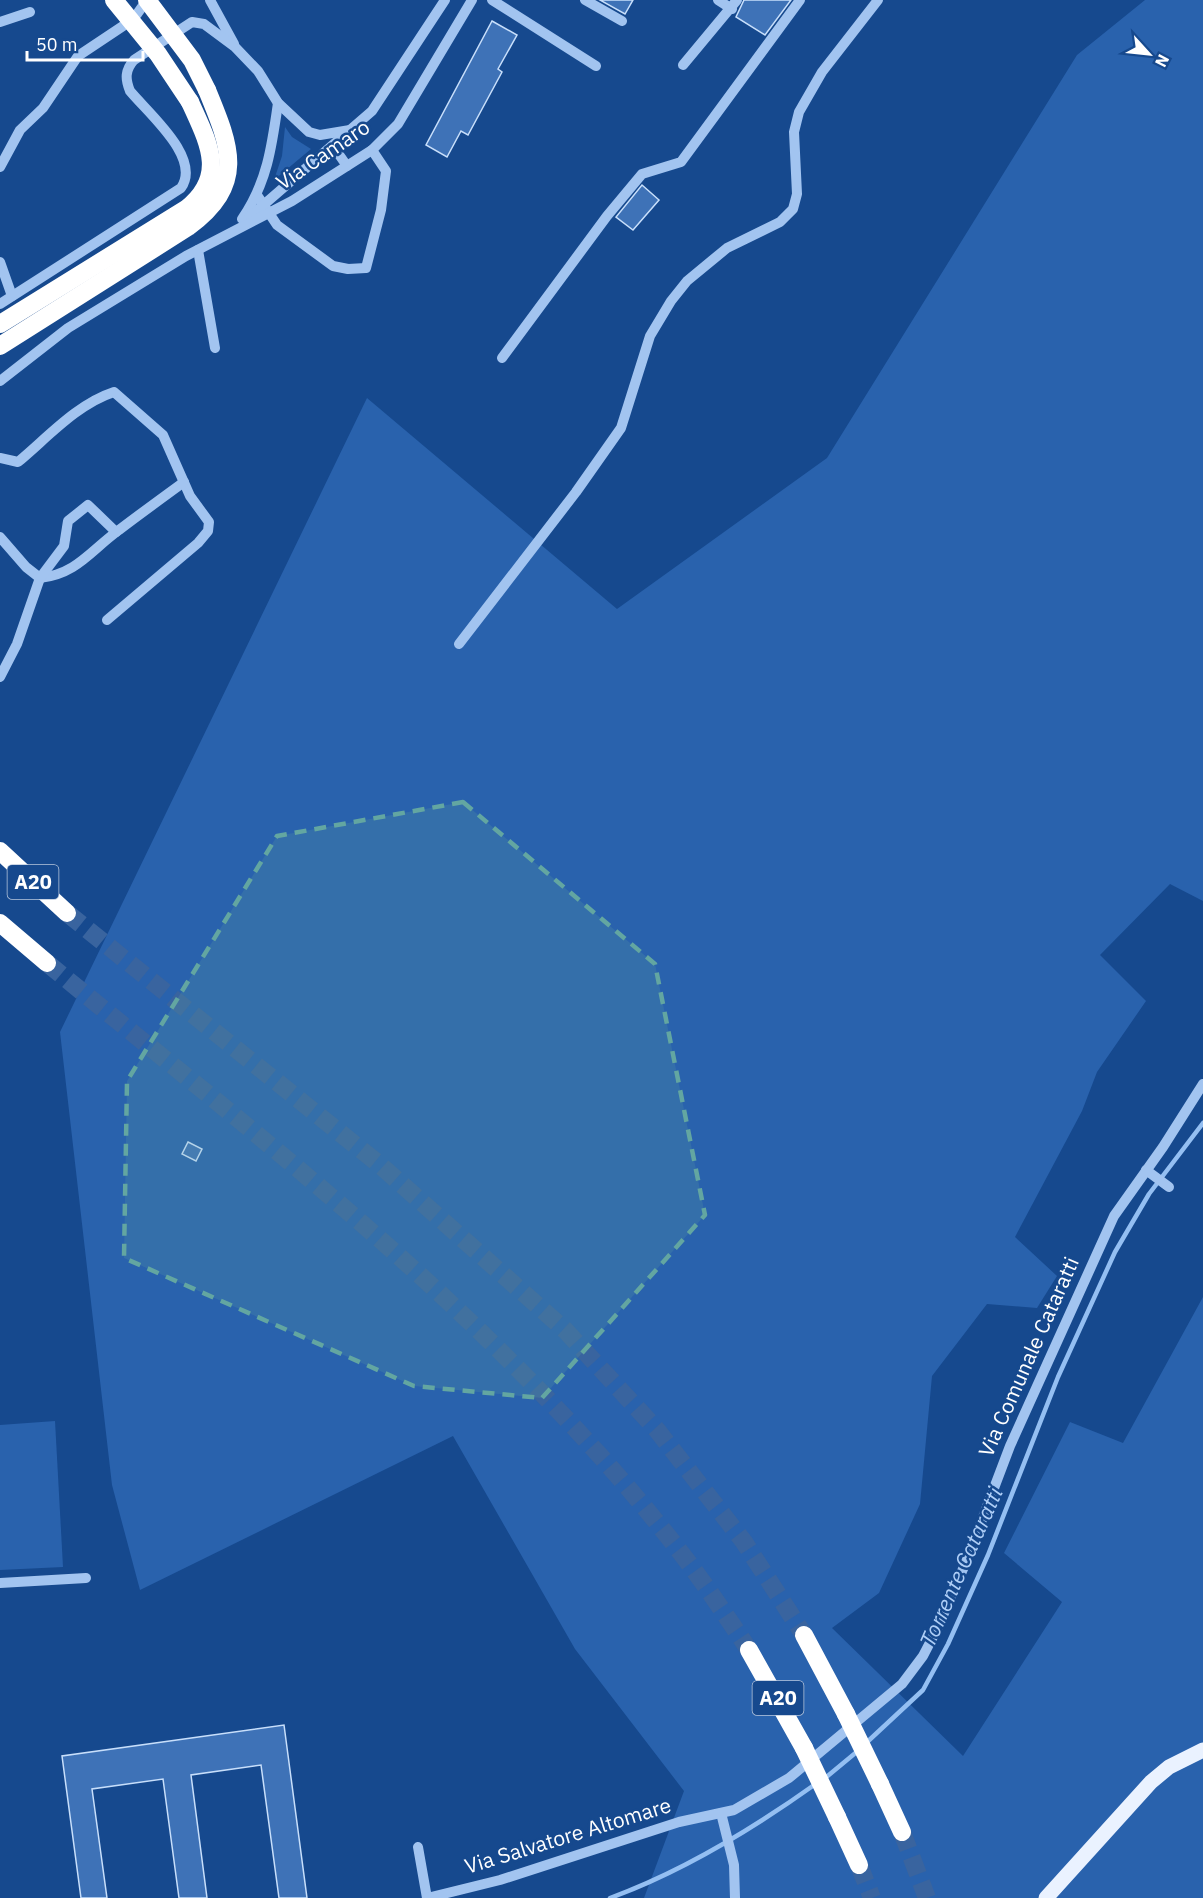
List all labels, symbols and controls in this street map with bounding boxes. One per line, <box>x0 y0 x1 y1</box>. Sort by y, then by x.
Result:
scale bar <box>27 24 142 62</box>
north arrow <box>1119 24 1179 84</box>
text: 50 m <box>36 33 78 56</box>
text: N <box>1151 51 1174 71</box>
street label: Via Camaro <box>270 113 375 196</box>
road number: A20 <box>8 865 58 899</box>
street label: Via Comunale Cataratti <box>971 1252 1085 1461</box>
water label: Torrente Cataratti <box>912 1482 1009 1651</box>
road number: A20 <box>752 1681 804 1715</box>
street label: Via Salvatore Altomare <box>461 1790 674 1880</box>

